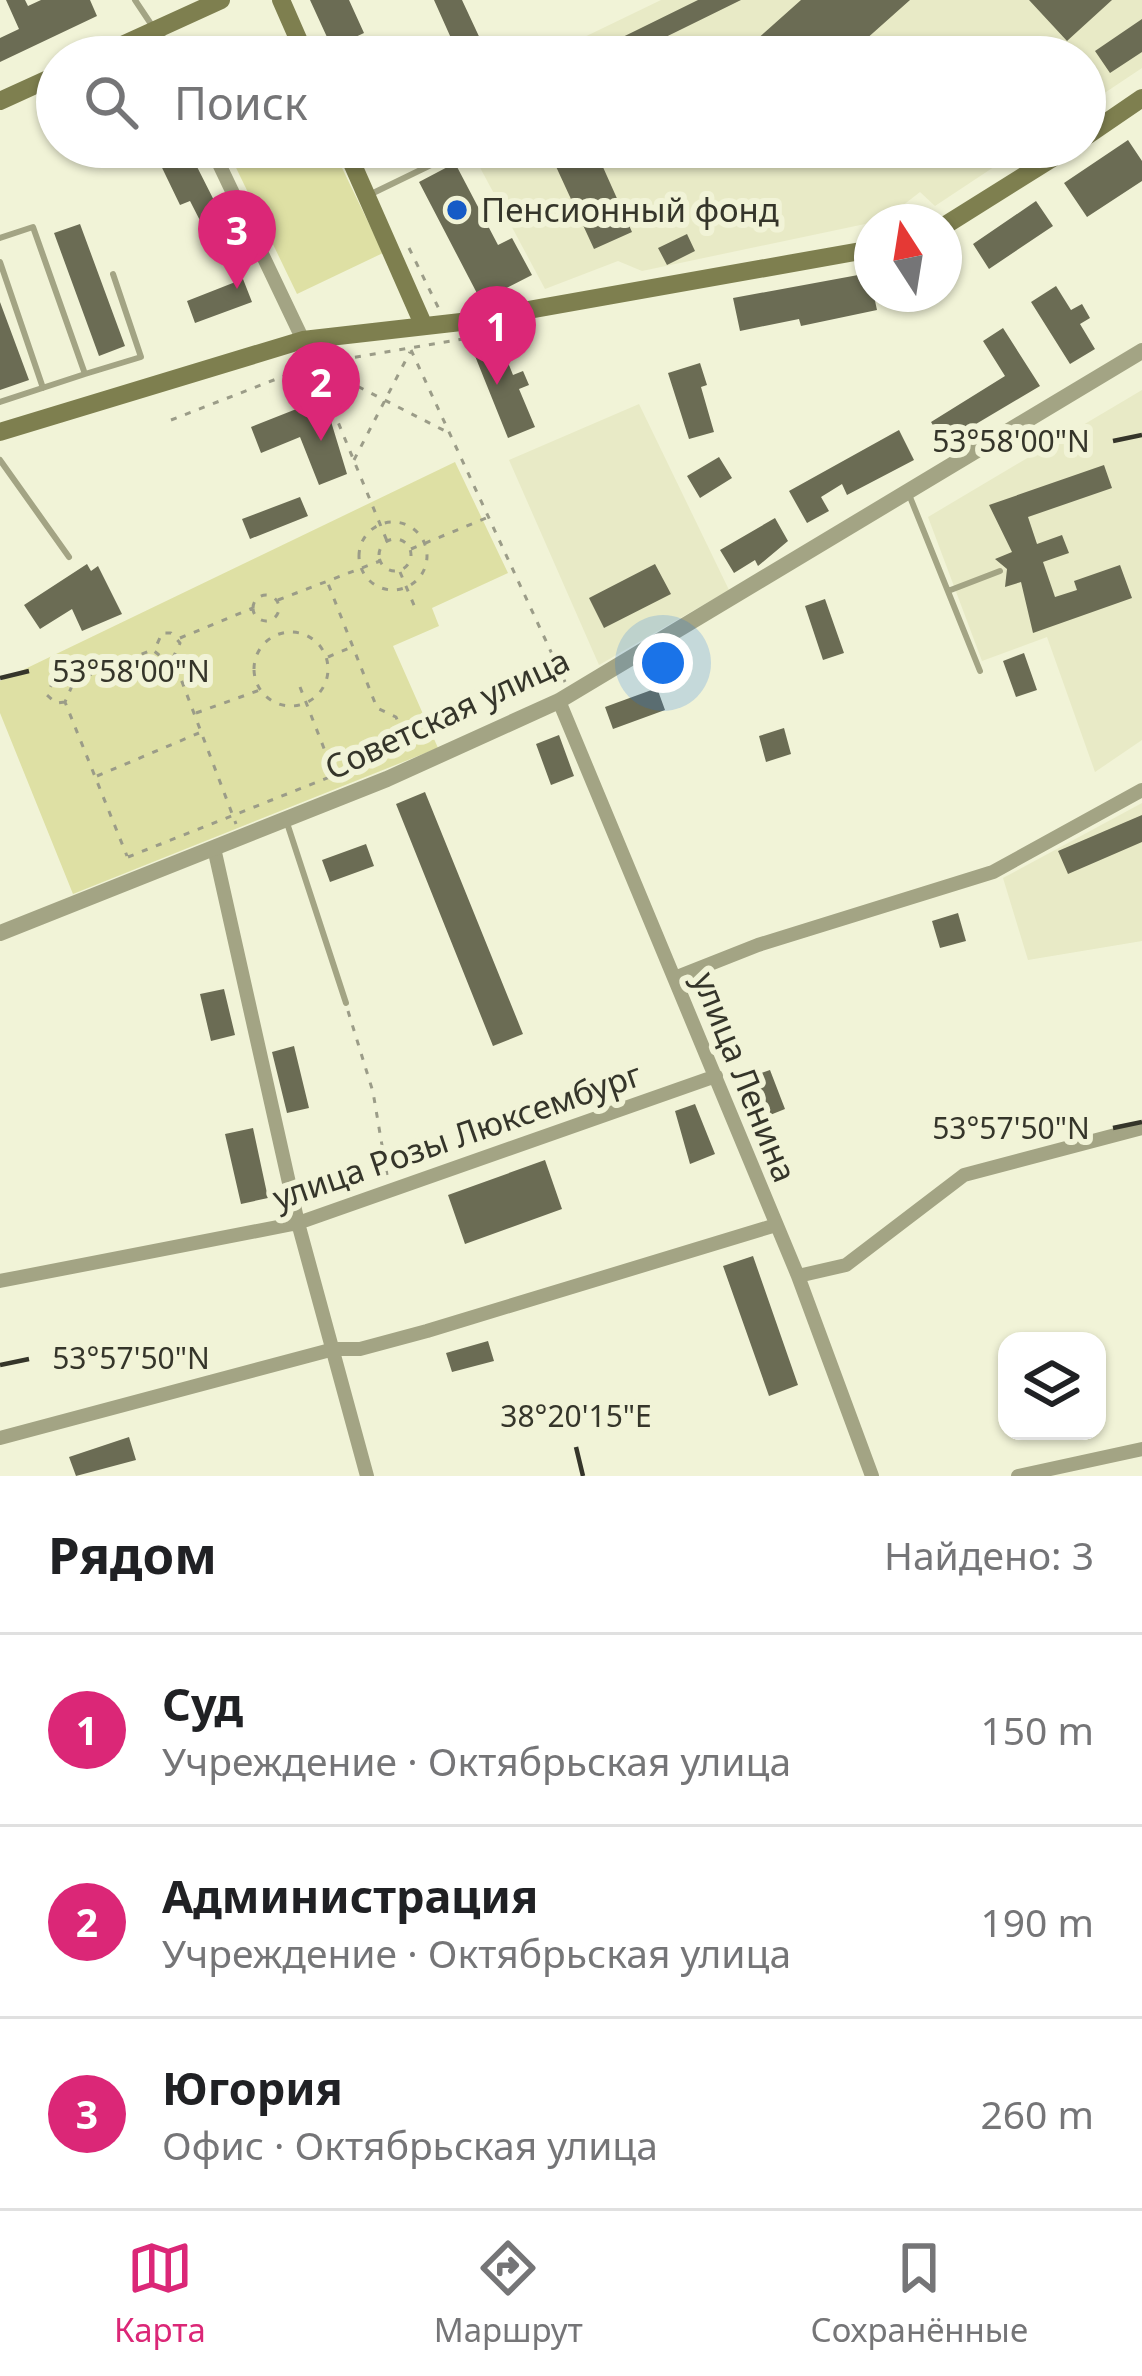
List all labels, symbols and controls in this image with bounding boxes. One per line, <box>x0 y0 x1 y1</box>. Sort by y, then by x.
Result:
search box <box>36 36 1106 168</box>
icon: search <box>78 69 144 135</box>
text: Поиск <box>174 72 308 133</box>
place label: Пенсионный фонд <box>481 187 779 232</box>
pin: 3 <box>198 190 276 289</box>
marker: Пенсионный фонд <box>444 197 470 223</box>
north arrow <box>854 204 962 312</box>
pin: 1 <box>458 286 536 385</box>
pin: 2 <box>282 342 360 441</box>
text: 53°58'00"N <box>932 420 1090 461</box>
your location <box>633 633 693 693</box>
street label: Советская улица <box>317 637 576 790</box>
text: 53°58'00"N <box>52 650 210 691</box>
street label: улица Ленина <box>683 965 808 1188</box>
street label: улица Розы Люксембург <box>267 1051 647 1220</box>
text: 53°57'50"N <box>932 1107 1090 1148</box>
map controls <box>998 1332 1106 1440</box>
button: layers <box>998 1332 1106 1440</box>
text: 53°57'50"N <box>52 1337 210 1378</box>
text: 38°20'15"E <box>500 1395 652 1436</box>
text: Рядом <box>48 1519 217 1589</box>
text: Найдено: 3 <box>884 1528 1094 1581</box>
text: Суд <box>162 1673 243 1734</box>
text: 1 <box>76 1703 98 1756</box>
text: 150 m <box>980 1703 1094 1756</box>
text: Учреждение · Октябрьская улица <box>162 1734 791 1787</box>
text: Администрация <box>162 1865 538 1926</box>
text: 2 <box>76 1895 98 1948</box>
text: 190 m <box>980 1895 1094 1948</box>
text: Учреждение · Октябрьская улица <box>162 1926 791 1979</box>
text: Югория <box>162 2057 343 2118</box>
text: 3 <box>76 2087 98 2140</box>
text: 260 m <box>980 2087 1094 2140</box>
text: Офис · Октябрьская улица <box>162 2118 658 2171</box>
tab: Карта <box>114 2235 206 2352</box>
tab: Маршрут <box>434 2235 583 2352</box>
tab: Сохранённые <box>811 2235 1028 2352</box>

